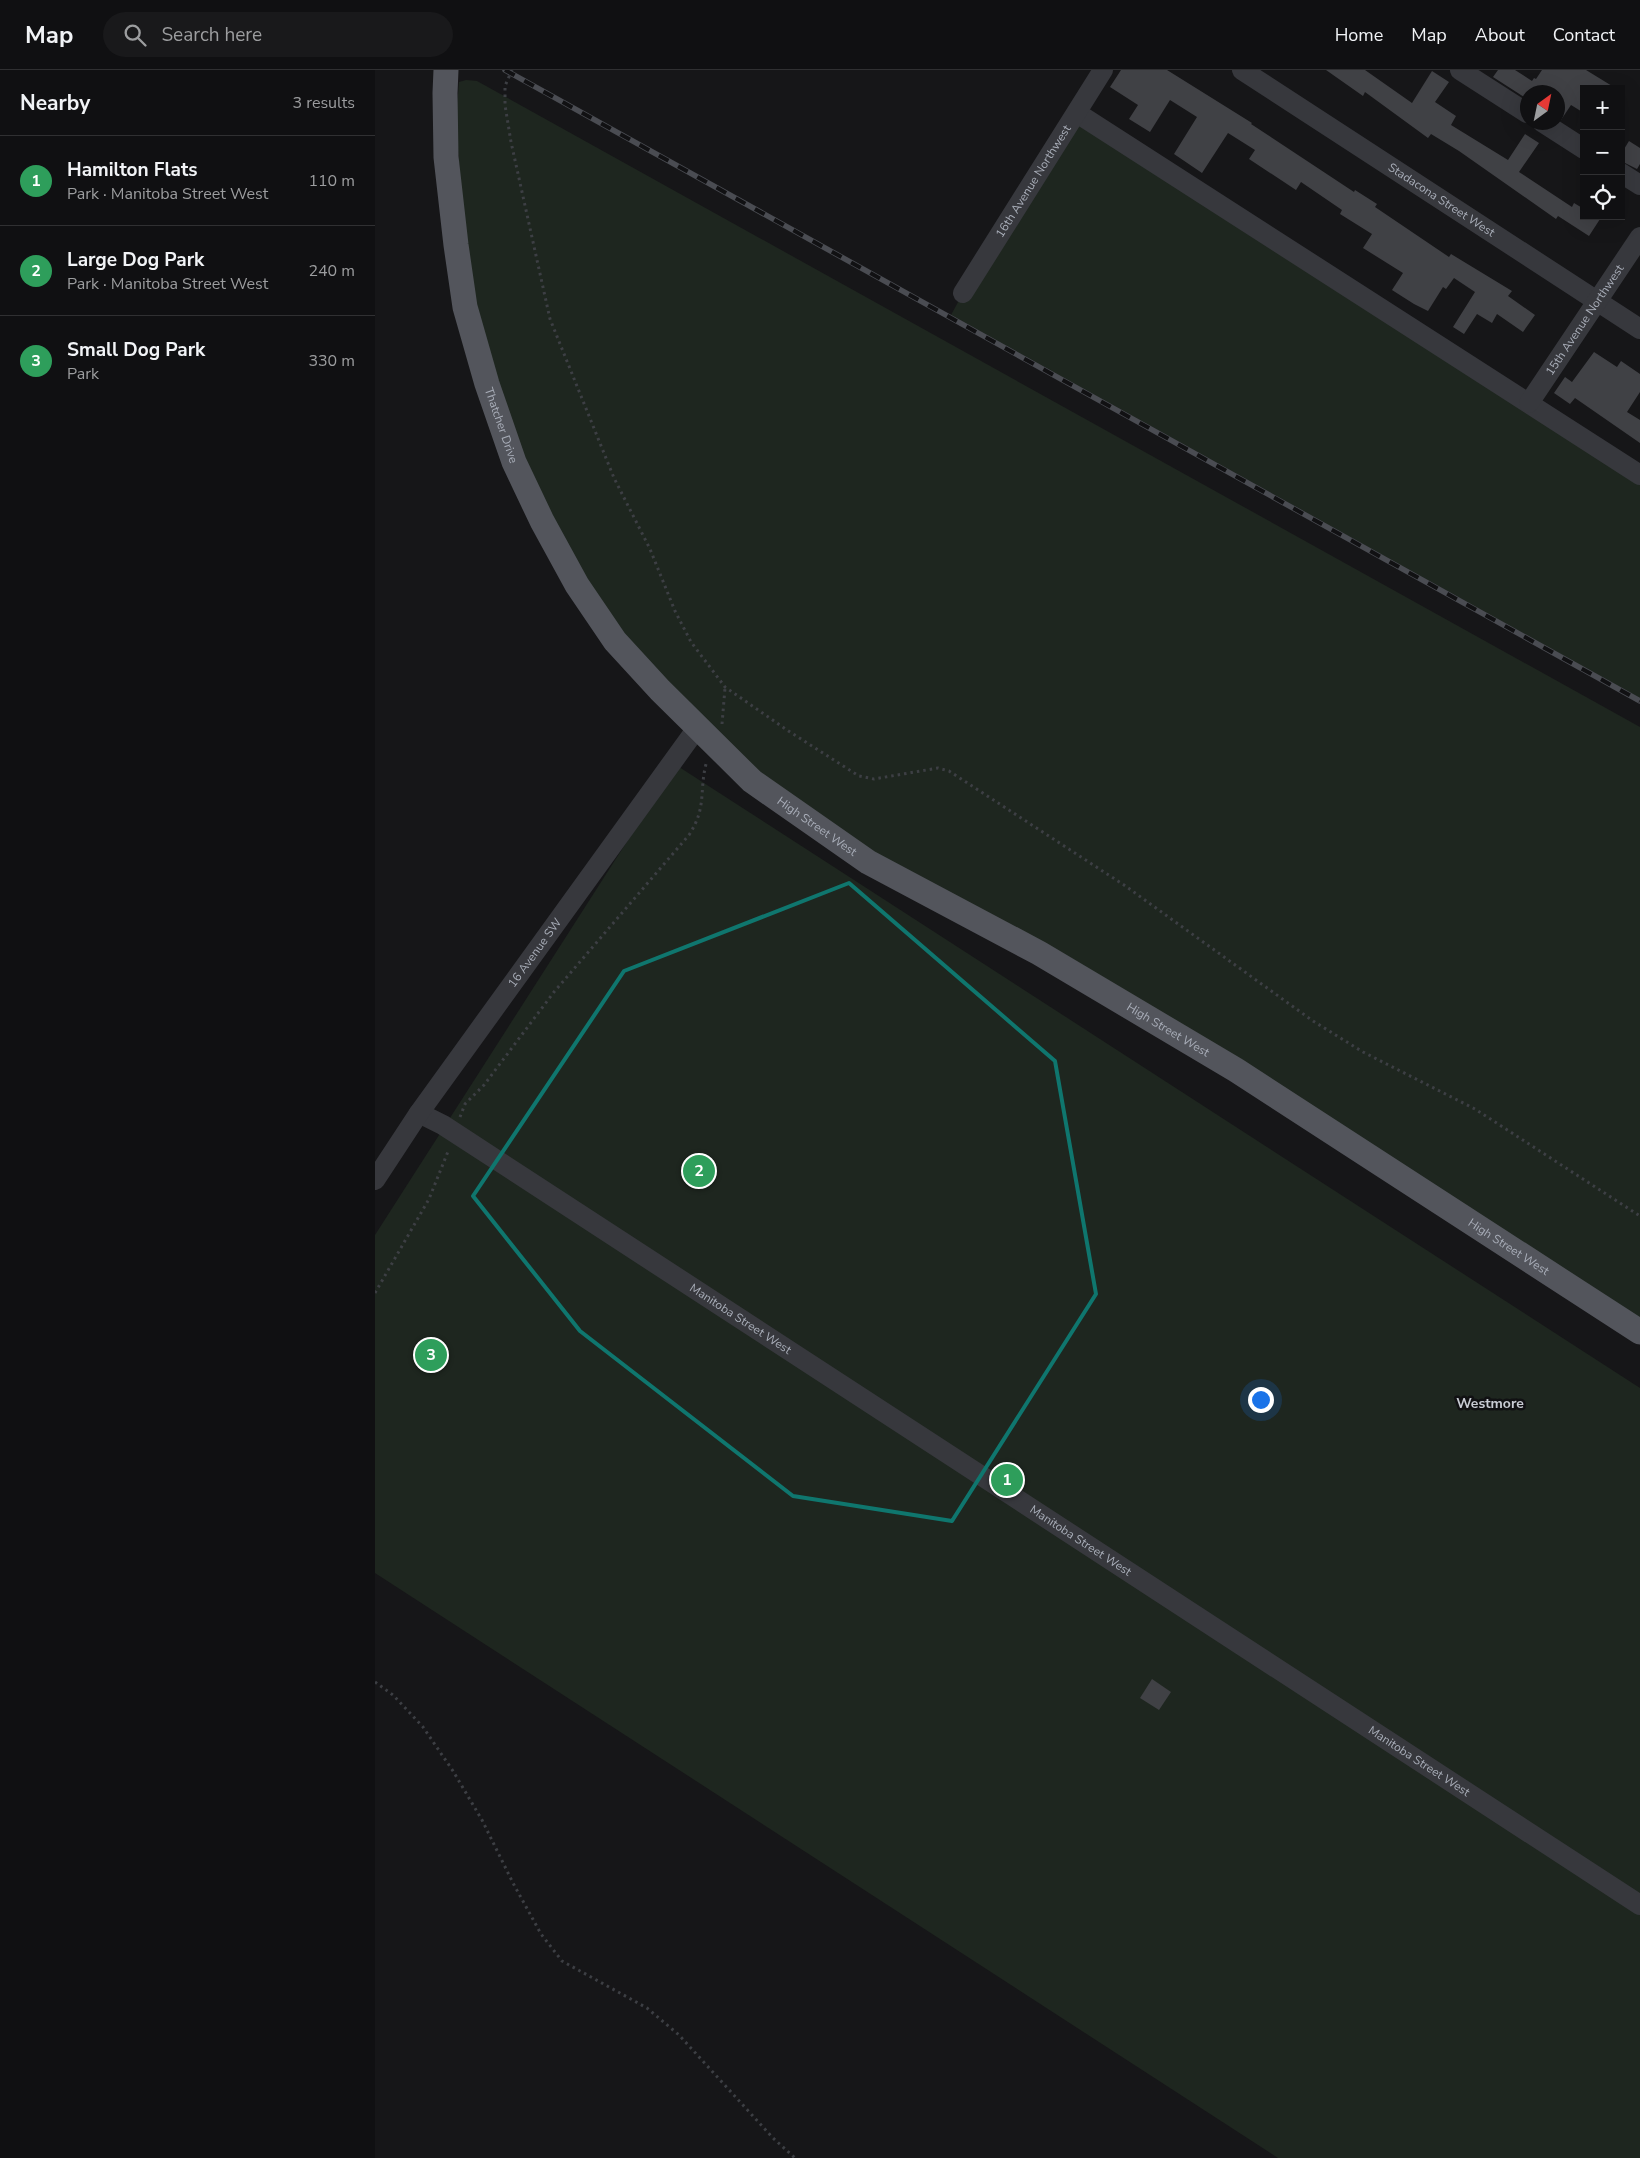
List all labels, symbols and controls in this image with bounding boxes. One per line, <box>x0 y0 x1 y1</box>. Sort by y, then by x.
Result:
search box <box>103 12 453 57</box>
text: Map <box>25 19 73 51</box>
icon: search <box>121 21 149 49</box>
text: Search here <box>161 22 262 48</box>
text: Home <box>1335 23 1383 47</box>
text: Map <box>1411 23 1447 47</box>
text: About <box>1475 23 1525 47</box>
text: Contact <box>1553 23 1615 47</box>
north arrow <box>1520 85 1565 130</box>
map controls <box>1580 85 1625 220</box>
button: + <box>1580 85 1625 130</box>
text: Nearby <box>20 89 90 117</box>
text: 3 results <box>293 92 355 114</box>
street label: 16th Avenue Northwest <box>992 121 1075 241</box>
button: − <box>1580 130 1625 175</box>
text: Hamilton Flats <box>67 157 198 183</box>
street label: Stadacona Street West <box>1385 159 1499 241</box>
text: 1 <box>31 170 41 192</box>
text: 110 m <box>308 170 355 192</box>
button: locate <box>1580 175 1625 220</box>
text: Park · Manitoba Street West <box>67 183 268 205</box>
text: Large Dog Park <box>67 247 204 273</box>
text: 2 <box>31 260 41 282</box>
text: 240 m <box>308 260 355 282</box>
street label: 15th Avenue Northwest <box>1542 261 1628 378</box>
text: Park · Manitoba Street West <box>67 273 268 295</box>
text: Small Dog Park <box>67 337 205 363</box>
text: 3 <box>31 350 41 372</box>
text: 330 m <box>308 350 355 372</box>
text: Park <box>67 363 99 385</box>
street label: Thatcher Drive <box>481 385 522 465</box>
street label: High Street West <box>774 793 861 860</box>
street label: 16 Avenue SW <box>504 915 565 990</box>
street label: High Street West <box>1124 999 1213 1061</box>
pin: 2 <box>683 1152 715 1190</box>
street label: High Street West <box>1465 1215 1553 1279</box>
street label: Manitoba Street West <box>687 1280 795 1358</box>
pin: 3 <box>415 1336 447 1374</box>
your location <box>1248 1387 1274 1413</box>
district label: Westmore <box>1456 1394 1524 1413</box>
pin: 1 <box>991 1461 1023 1499</box>
street label: Manitoba Street West <box>1027 1502 1135 1580</box>
street label: Manitoba Street West <box>1365 1722 1474 1801</box>

